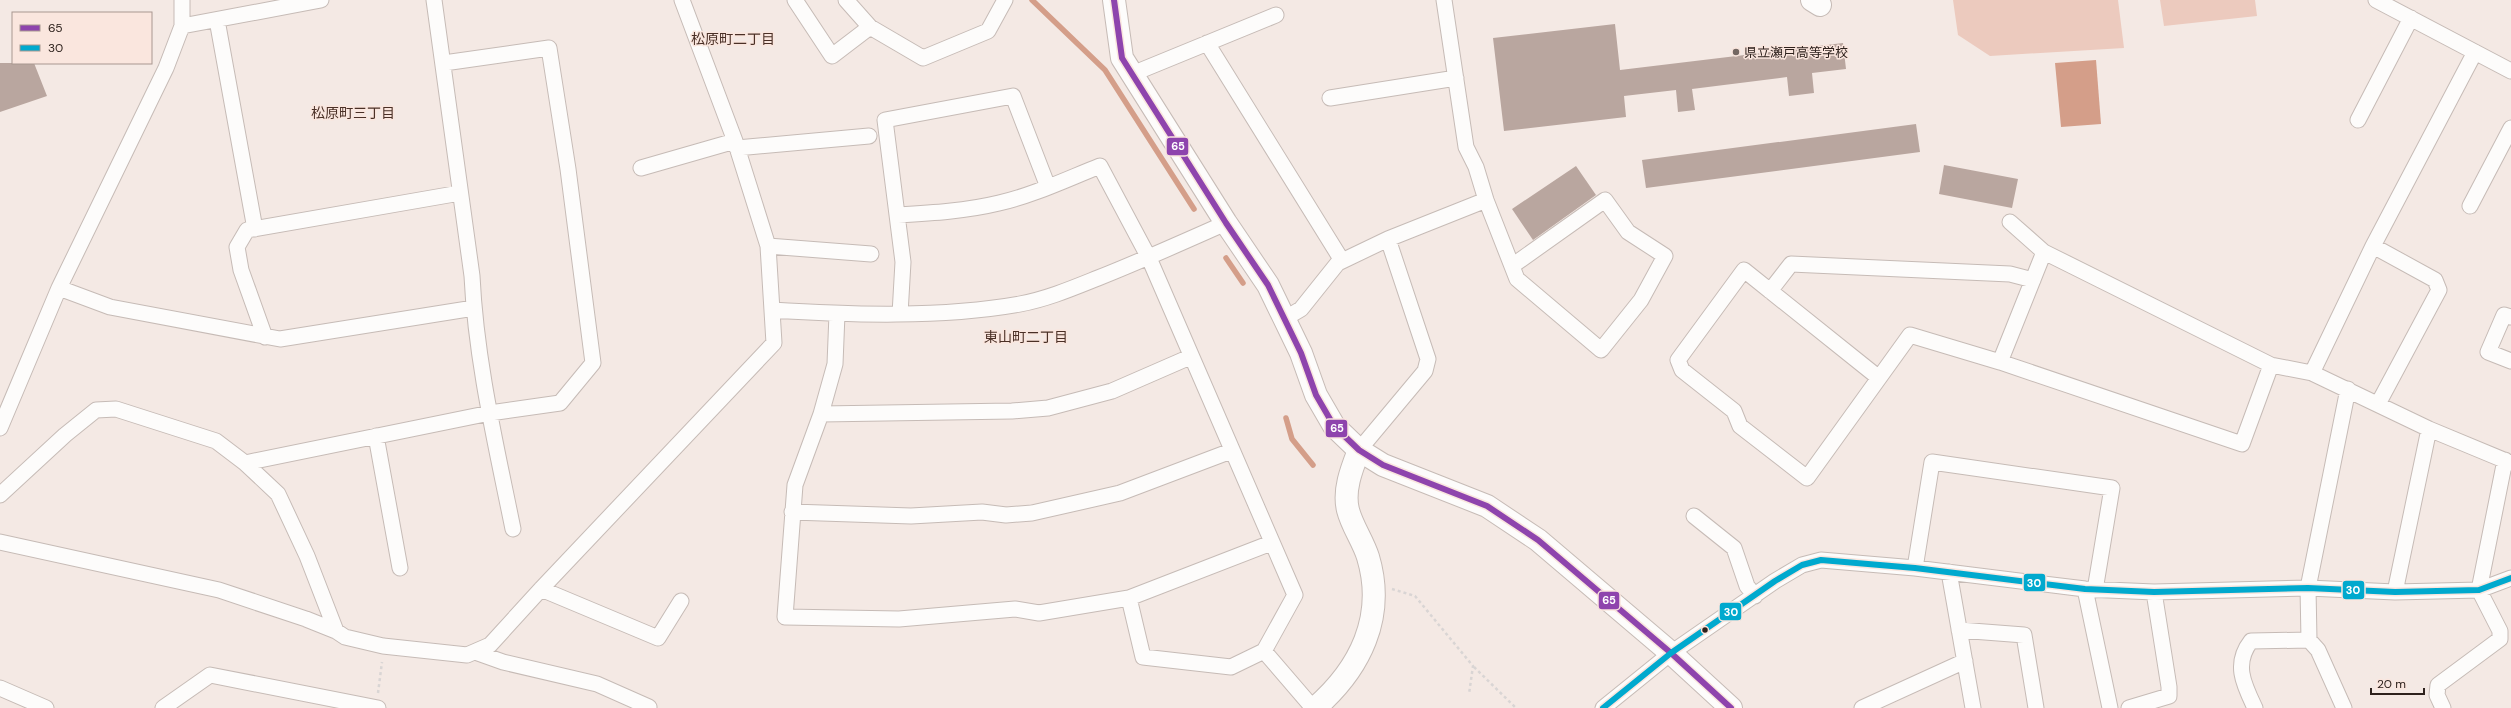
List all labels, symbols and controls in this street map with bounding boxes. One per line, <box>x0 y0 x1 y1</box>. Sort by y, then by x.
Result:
legend <box>12 12 152 64</box>
text: 65 <box>48 20 63 36</box>
district label: 松原町二丁目 <box>691 30 775 48</box>
text: 30 <box>48 40 63 56</box>
place label: 県立瀬戸高等学校 <box>1744 44 1848 61</box>
marker: 県立瀬戸高等学校 <box>1731 47 1741 57</box>
district label: 松原町三丁目 <box>311 104 395 122</box>
line badge: 65 <box>1166 137 1189 156</box>
text: 65 <box>1171 139 1185 153</box>
district label: 東山町二丁目 <box>984 328 1068 346</box>
line badge: 65 <box>1325 419 1348 438</box>
text: 65 <box>1330 421 1344 435</box>
line badge: 30 <box>2023 573 2046 592</box>
text: 30 <box>2027 576 2041 590</box>
line badge: 30 <box>2342 580 2365 600</box>
text: 30 <box>2346 583 2360 597</box>
line badge: 65 <box>1598 591 1620 610</box>
text: 65 <box>1602 593 1616 607</box>
line badge: 30 <box>1719 602 1742 621</box>
text: 30 <box>1724 605 1738 619</box>
unlabelled marker <box>1700 625 1710 635</box>
scale bar <box>2371 670 2424 696</box>
text: 20 m <box>2377 676 2406 692</box>

